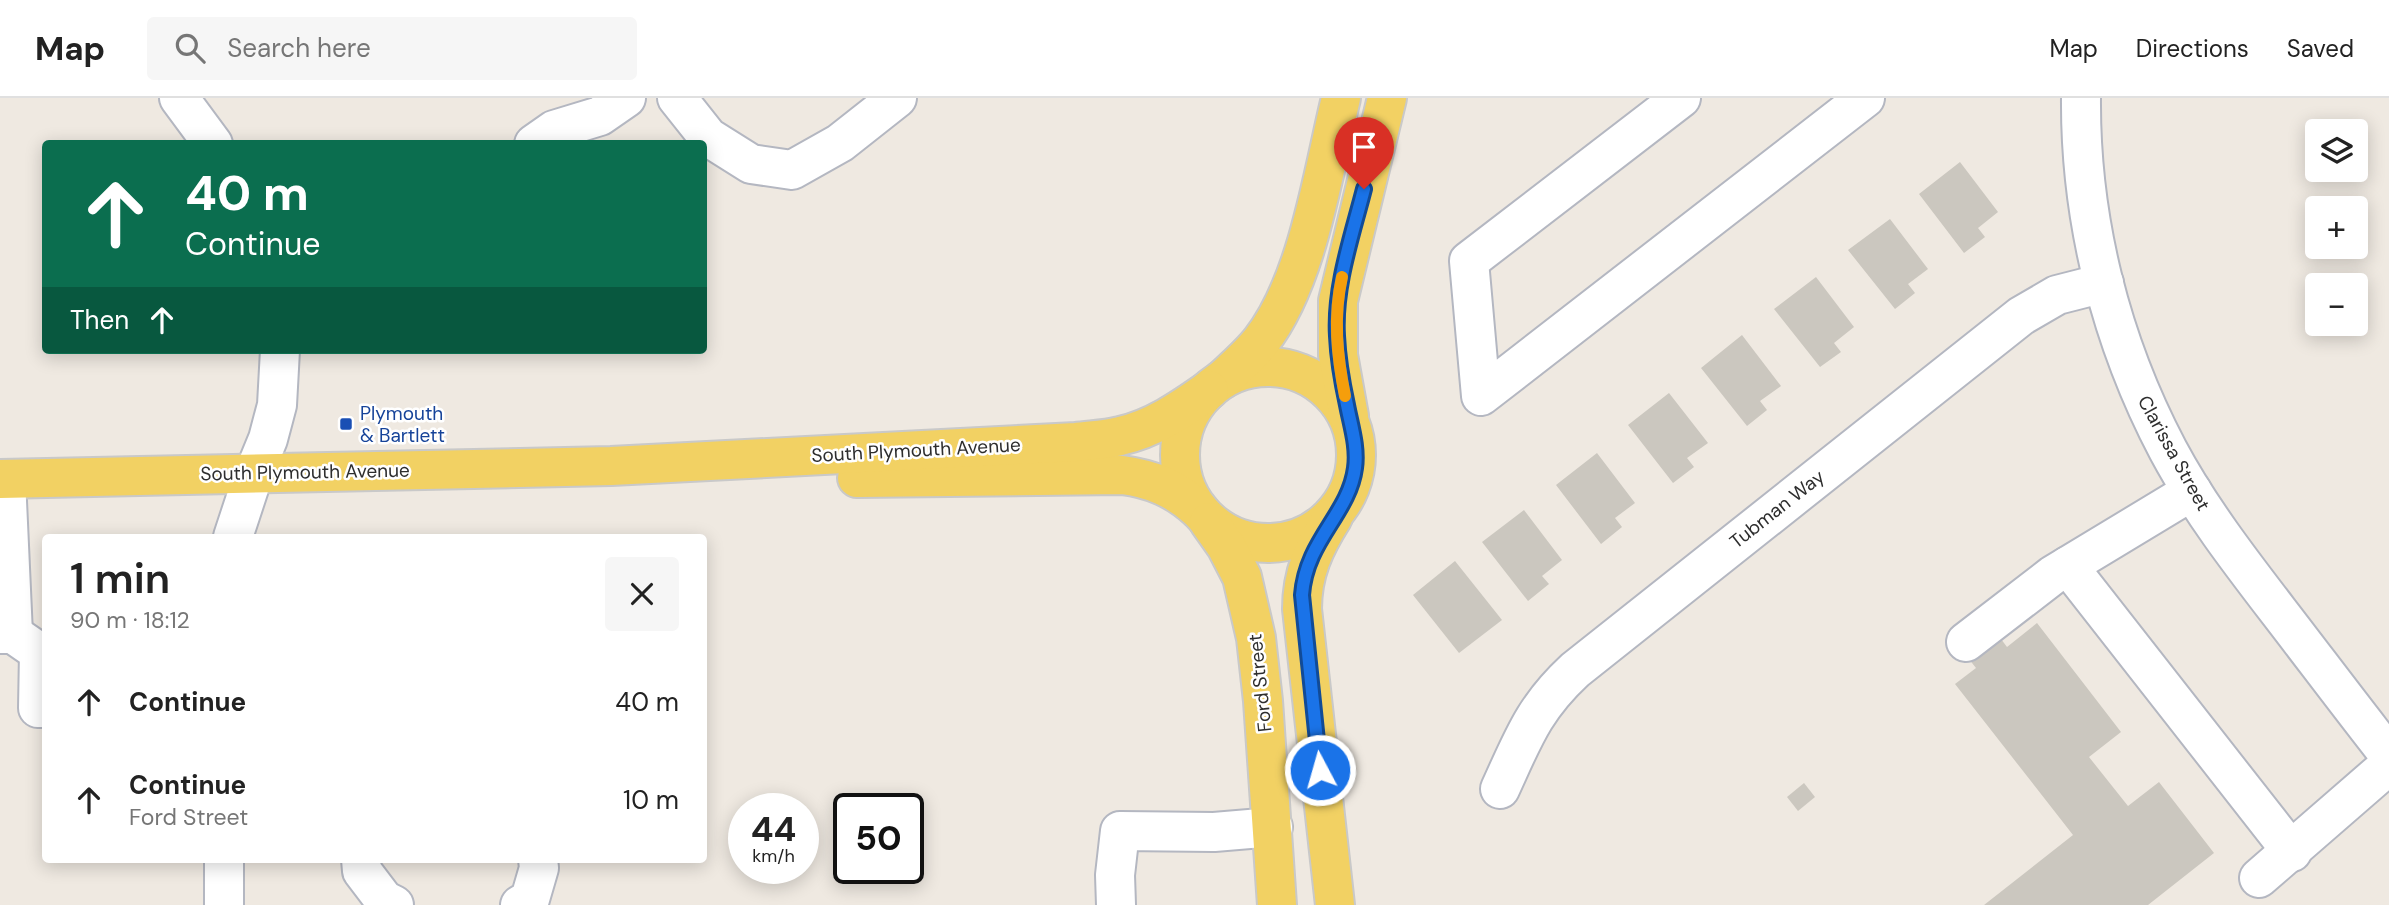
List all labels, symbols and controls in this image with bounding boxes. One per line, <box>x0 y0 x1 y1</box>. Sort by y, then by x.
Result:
search box <box>147 17 637 80</box>
text: Map <box>35 27 105 70</box>
icon: search <box>171 29 209 67</box>
text: Search here <box>227 31 371 65</box>
text: Map <box>2050 33 2098 64</box>
text: Directions <box>2136 33 2249 64</box>
text: Saved <box>2287 33 2354 64</box>
pin <box>1334 117 1394 189</box>
map controls <box>2305 119 2368 336</box>
button: layers <box>2305 119 2368 182</box>
icon: arrive <box>1345 128 1383 166</box>
text: 40 m <box>185 161 309 225</box>
icon: ahead <box>70 168 161 259</box>
button: + <box>2305 196 2368 259</box>
text: Continue <box>185 223 320 265</box>
button: − <box>2305 273 2368 336</box>
icon: ahead <box>143 301 181 339</box>
text: Then <box>70 303 129 337</box>
street label: Clarissa Street <box>2132 391 2216 515</box>
place label: Plymouth & Bartlett <box>360 401 445 448</box>
marker: Plymouth & Bartlett <box>338 416 354 432</box>
street label: South Plymouth Avenue <box>811 432 1021 468</box>
street label: South Plymouth Avenue <box>200 458 410 486</box>
street label: Tubman Way <box>1724 464 1830 554</box>
text: 1 min <box>70 551 170 606</box>
button: close <box>605 557 679 631</box>
text: 90 m · 18:12 <box>70 605 190 635</box>
street label: Ford Street <box>1242 633 1278 733</box>
icon: ahead <box>70 683 108 721</box>
text: Continue <box>129 685 246 719</box>
text: 40 m <box>615 685 679 719</box>
position arrow <box>1283 733 1357 807</box>
text: Continue <box>129 768 246 802</box>
icon: ahead <box>70 781 108 819</box>
text: 10 m <box>623 783 679 817</box>
speed limit sign: 50 <box>833 793 924 884</box>
text: Ford Street <box>129 802 248 832</box>
text: 44 <box>751 806 796 852</box>
text: km/h <box>752 844 795 868</box>

